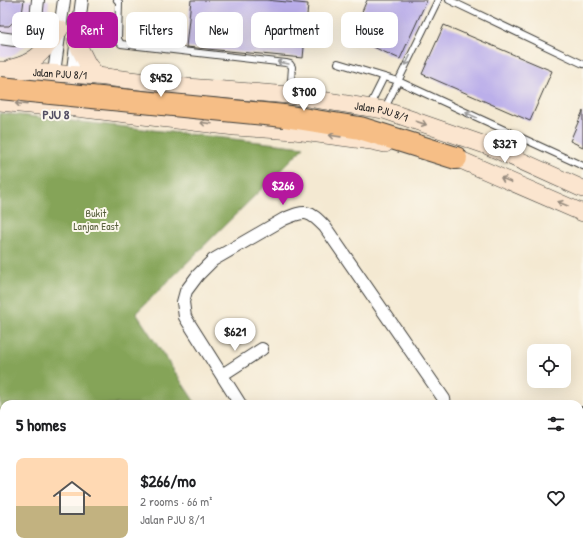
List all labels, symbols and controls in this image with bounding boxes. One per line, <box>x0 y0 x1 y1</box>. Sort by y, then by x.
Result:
chip: Buy <box>12 12 59 48</box>
chip: Rent <box>67 12 118 48</box>
chip: Filters <box>126 12 187 48</box>
chip: New <box>195 12 243 48</box>
chip: Apartment <box>251 12 333 48</box>
chip: House <box>341 12 398 48</box>
one-way arrow <box>404 54 411 66</box>
one-way arrow <box>276 59 289 67</box>
pin: $452 <box>137 64 185 98</box>
street label: Jalan PJU 8/1 <box>32 65 88 82</box>
text: $452 <box>149 68 173 86</box>
pin: $700 <box>280 78 328 112</box>
text: $700 <box>292 82 316 100</box>
street label: Jalan PJU 8/1 <box>354 98 410 125</box>
one-way arrow <box>15 100 28 108</box>
district label: PJU 8 <box>43 105 70 123</box>
one-way arrow <box>466 111 478 118</box>
one-way arrow <box>200 119 213 127</box>
one-way arrow <box>414 119 426 127</box>
pin: $327 <box>481 130 529 164</box>
one-way arrow <box>329 133 342 140</box>
text: $327 <box>493 134 517 152</box>
pin: $266 <box>259 172 307 206</box>
text: $266 <box>271 176 295 194</box>
one-way arrow <box>501 176 513 183</box>
one-way arrow <box>557 200 569 208</box>
park label: Bukit Lanjan East <box>74 206 119 233</box>
pin: $621 <box>211 318 259 352</box>
text: $621 <box>224 322 246 340</box>
map controls <box>527 344 571 388</box>
button: locate <box>527 344 571 388</box>
text: 5 homes <box>16 413 66 436</box>
icon: filters <box>545 413 567 435</box>
text: $266/mo <box>140 469 196 492</box>
icon: home <box>48 474 96 522</box>
icon: heart <box>545 487 567 509</box>
text: 2 rooms · 66 m² <box>140 492 212 510</box>
text: Jalan PJU 8/1 <box>140 510 204 528</box>

